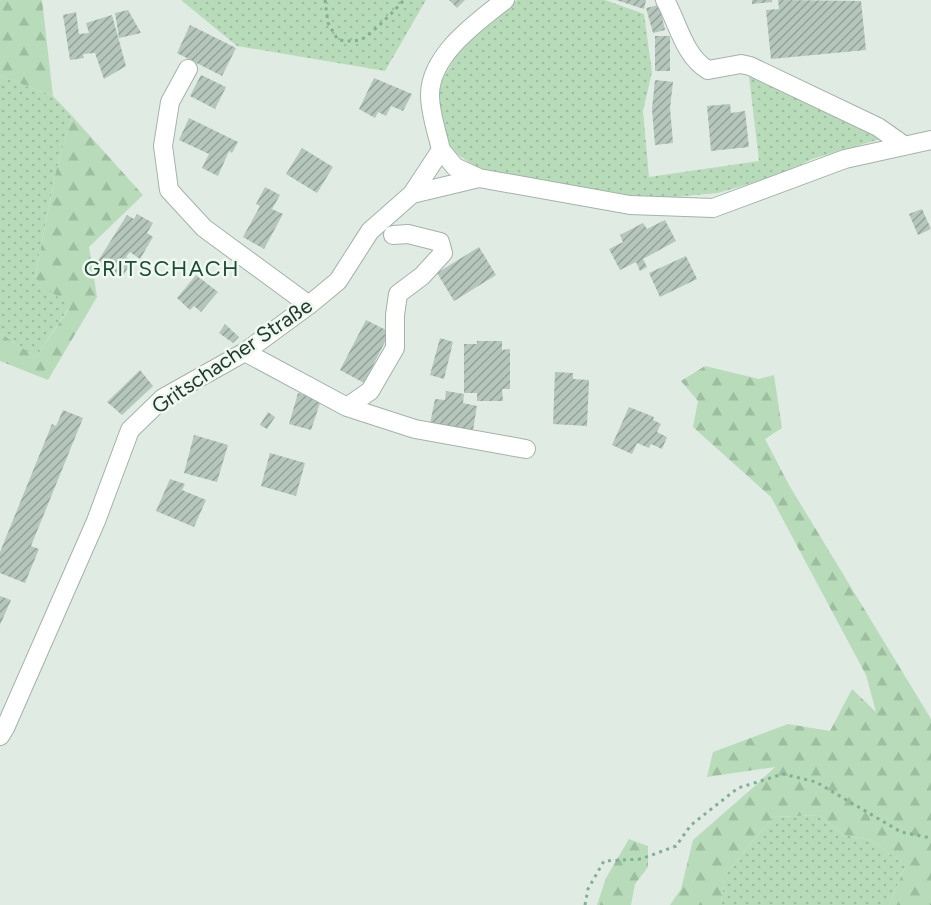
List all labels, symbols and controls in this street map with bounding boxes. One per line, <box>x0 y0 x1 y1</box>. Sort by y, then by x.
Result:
district label: GRITSCHACH <box>84 255 240 282</box>
street label: Gritschacher Straße <box>147 293 317 419</box>

